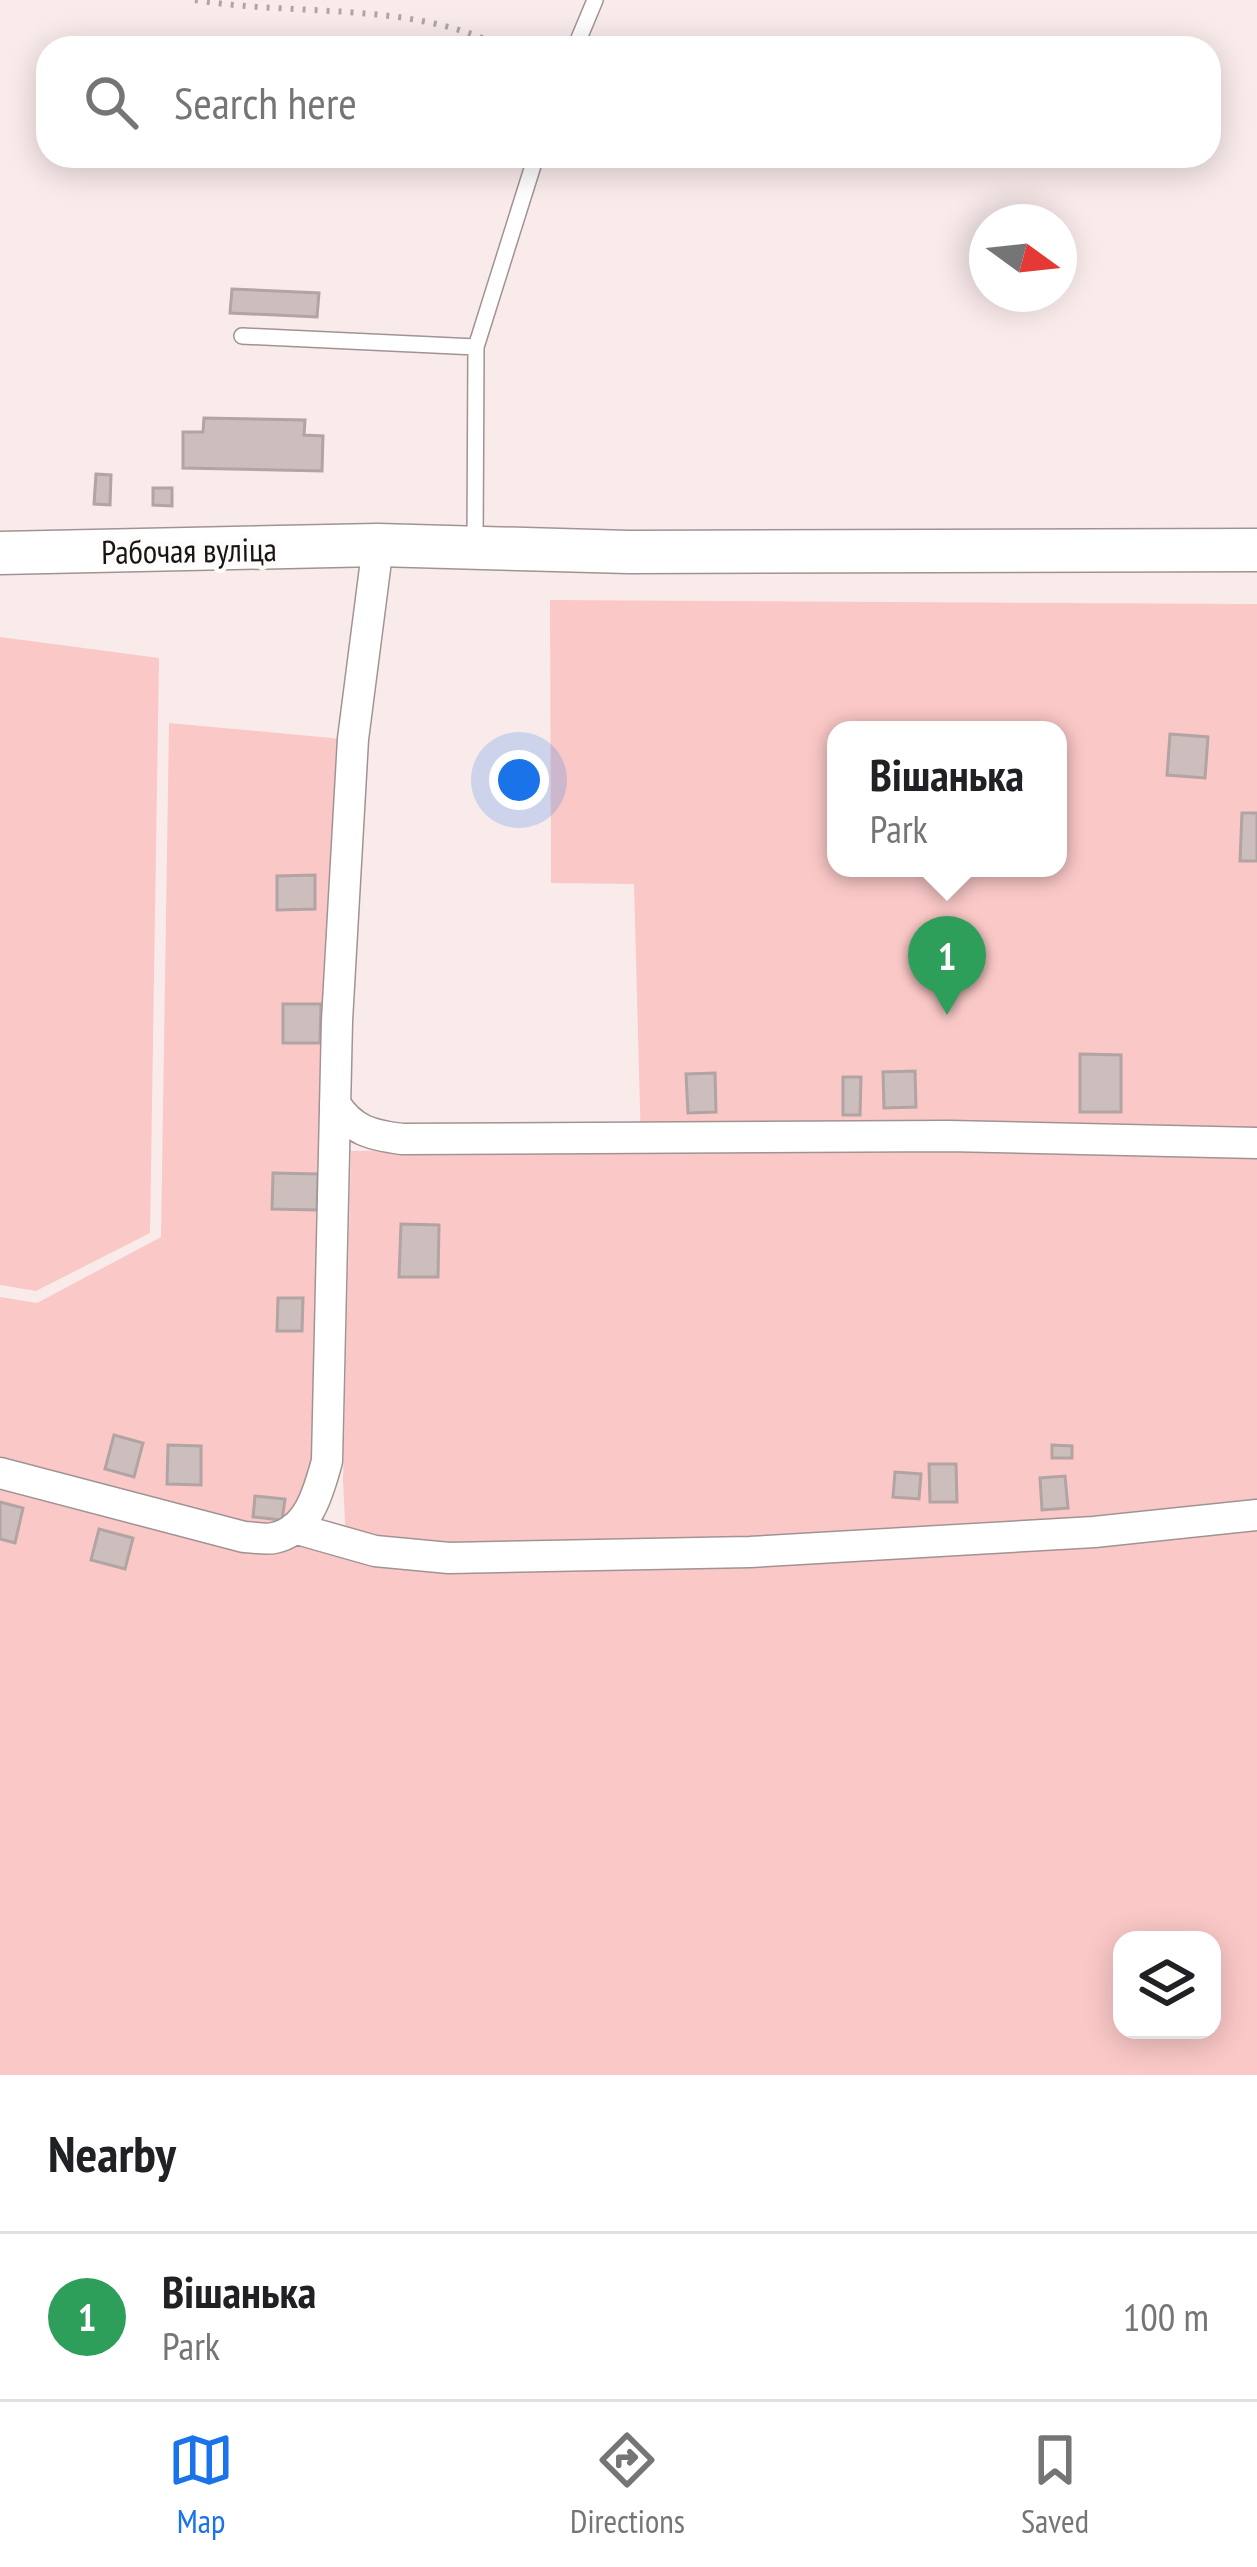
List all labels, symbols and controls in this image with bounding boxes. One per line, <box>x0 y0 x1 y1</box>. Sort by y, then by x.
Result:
search box <box>36 36 1221 168</box>
icon: search <box>78 69 144 135</box>
text: Search here <box>174 73 357 131</box>
north arrow <box>969 204 1077 312</box>
street label: Рабочая вуліца <box>101 527 277 573</box>
popup <box>827 721 1067 877</box>
text: Вішанька <box>870 745 1024 803</box>
your location <box>489 750 549 810</box>
text: Park <box>870 803 928 854</box>
pin: 1 <box>908 916 986 1015</box>
map controls <box>1113 1931 1221 2039</box>
button: layers <box>1113 1931 1221 2039</box>
text: Nearby <box>48 2120 176 2186</box>
text: Вішанька <box>162 2262 316 2320</box>
text: 1 <box>78 2291 96 2342</box>
text: 100 m <box>1123 2291 1209 2342</box>
text: Park <box>162 2320 220 2371</box>
tab: Map <box>168 2427 234 2542</box>
tab: Directions <box>570 2427 685 2542</box>
tab: Saved <box>1021 2427 1089 2542</box>

